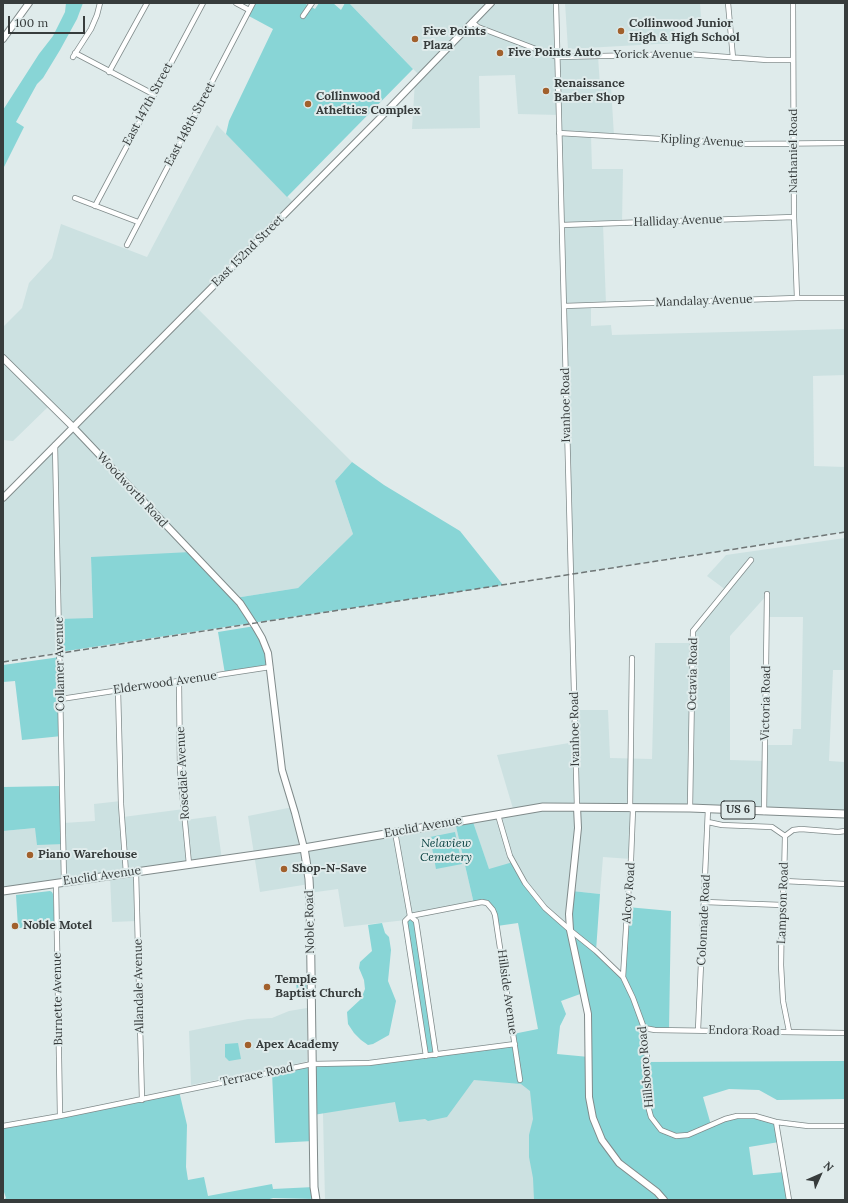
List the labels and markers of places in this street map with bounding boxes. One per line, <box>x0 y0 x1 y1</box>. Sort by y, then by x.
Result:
place label: Collinwood Junior High & High School <box>629 17 740 45</box>
place label: Five Points Plaza <box>423 25 486 53</box>
marker: Collinwood Junior High & High School <box>616 26 626 36</box>
marker: Five Points Plaza <box>410 34 420 44</box>
place label: Five Points Auto <box>508 46 601 60</box>
marker: Five Points Auto <box>495 48 505 58</box>
place label: Renaissance Barber Shop <box>554 77 625 105</box>
marker: Renaissance Barber Shop <box>541 86 551 96</box>
place label: Collinwood Atheltics Complex <box>316 90 420 118</box>
marker: Collinwood Atheltics Complex <box>303 99 313 109</box>
place label: Piano Warehouse <box>38 848 137 862</box>
marker: Piano Warehouse <box>25 850 35 860</box>
place label: Shop-N-Save <box>292 862 367 876</box>
marker: Shop-N-Save <box>279 864 289 874</box>
place label: Noble Motel <box>23 919 92 933</box>
marker: Noble Motel <box>10 921 20 931</box>
place label: Temple Baptist Church <box>275 973 362 1001</box>
marker: Temple Baptist Church <box>262 982 272 992</box>
place label: Apex Academy <box>256 1038 339 1052</box>
marker: Apex Academy <box>243 1040 253 1050</box>

